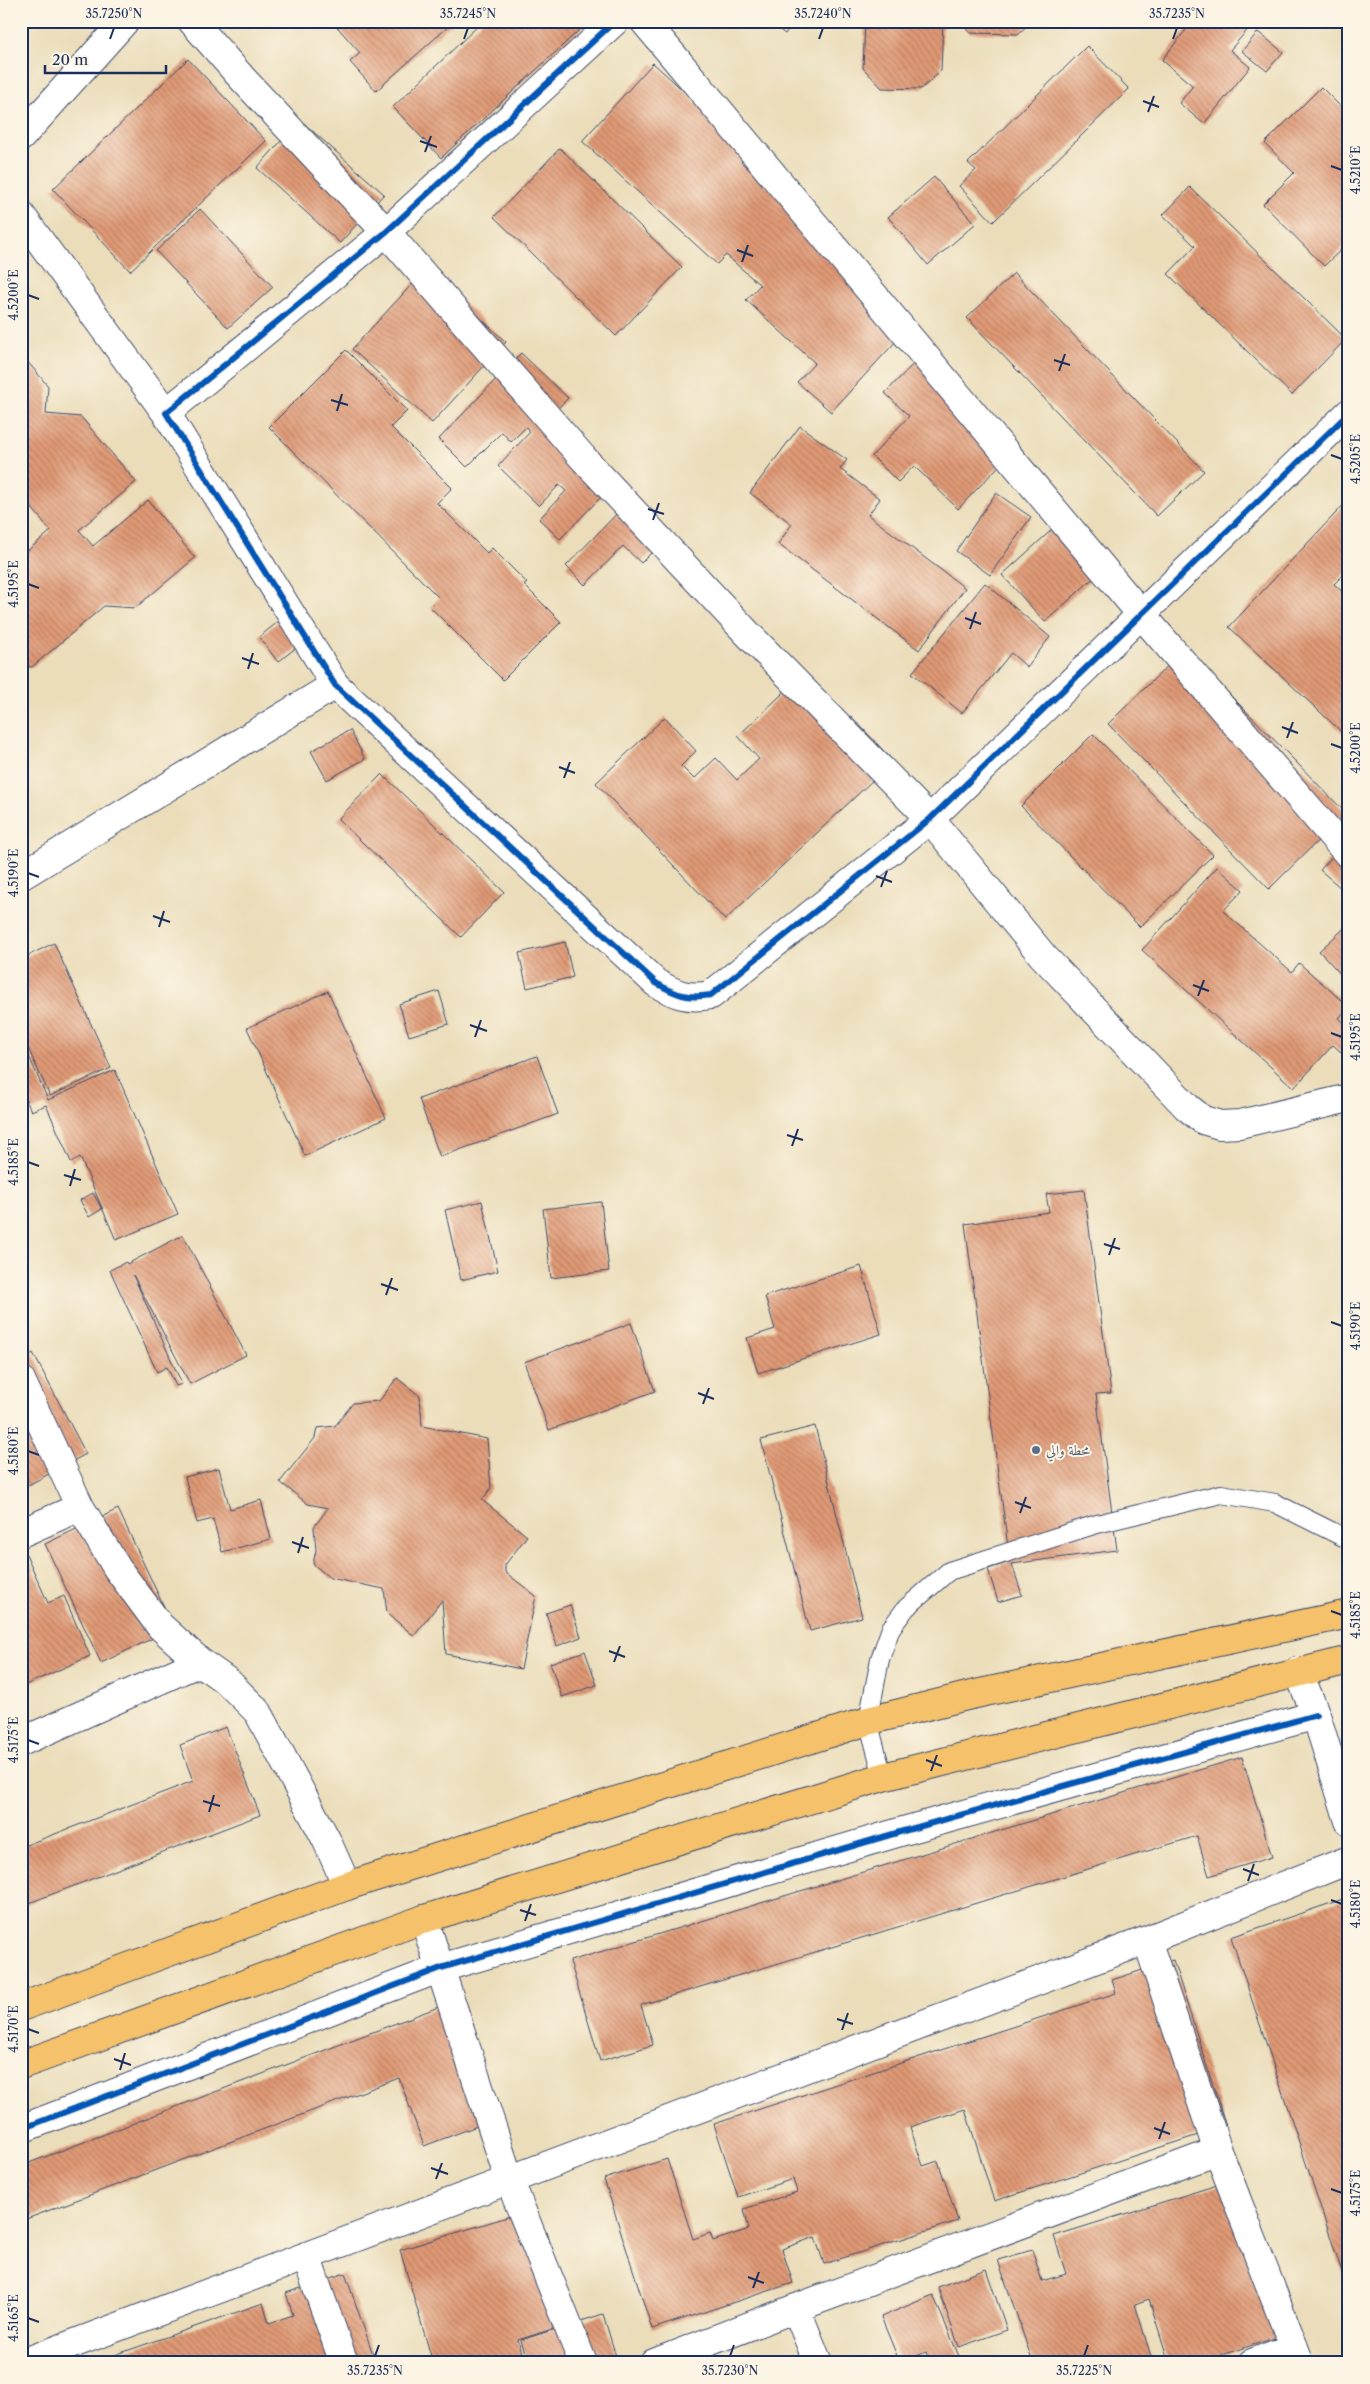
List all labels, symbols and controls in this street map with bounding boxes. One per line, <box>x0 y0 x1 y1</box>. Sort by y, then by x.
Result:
text: 35.7250°N <box>86 6 143 21</box>
text: 35.7245°N <box>440 6 496 21</box>
text: 35.7240°N <box>794 6 852 21</box>
text: 35.7235°N <box>1149 6 1205 21</box>
scale bar <box>45 42 166 74</box>
text: 20 m <box>52 50 88 69</box>
text: 4.5210°E <box>1348 146 1363 194</box>
text: 4.5200°E <box>6 270 21 321</box>
text: 4.5205°E <box>1348 434 1363 484</box>
text: 4.5195°E <box>6 560 21 608</box>
text: 4.5200°E <box>1348 723 1363 774</box>
text: 4.5190°E <box>6 849 21 897</box>
text: 4.5195°E <box>1348 1013 1363 1061</box>
text: 4.5185°E <box>6 1138 21 1186</box>
text: 4.5190°E <box>1348 1302 1363 1350</box>
text: 4.5180°E <box>6 1427 21 1475</box>
place label: محطة والي <box>1046 1441 1090 1462</box>
marker: محطة والي <box>1030 1444 1042 1456</box>
text: 4.5185°E <box>1348 1591 1363 1639</box>
text: 4.5175°E <box>6 1717 21 1763</box>
text: 4.5180°E <box>1348 1880 1363 1928</box>
text: 4.5170°E <box>6 2005 21 2053</box>
text: 4.5175°E <box>1348 2170 1363 2216</box>
text: 4.5165°E <box>6 2294 21 2342</box>
text: 35.7235°N <box>347 2363 403 2378</box>
text: 35.7230°N <box>701 2363 759 2378</box>
text: 35.7225°N <box>1056 2363 1112 2378</box>

